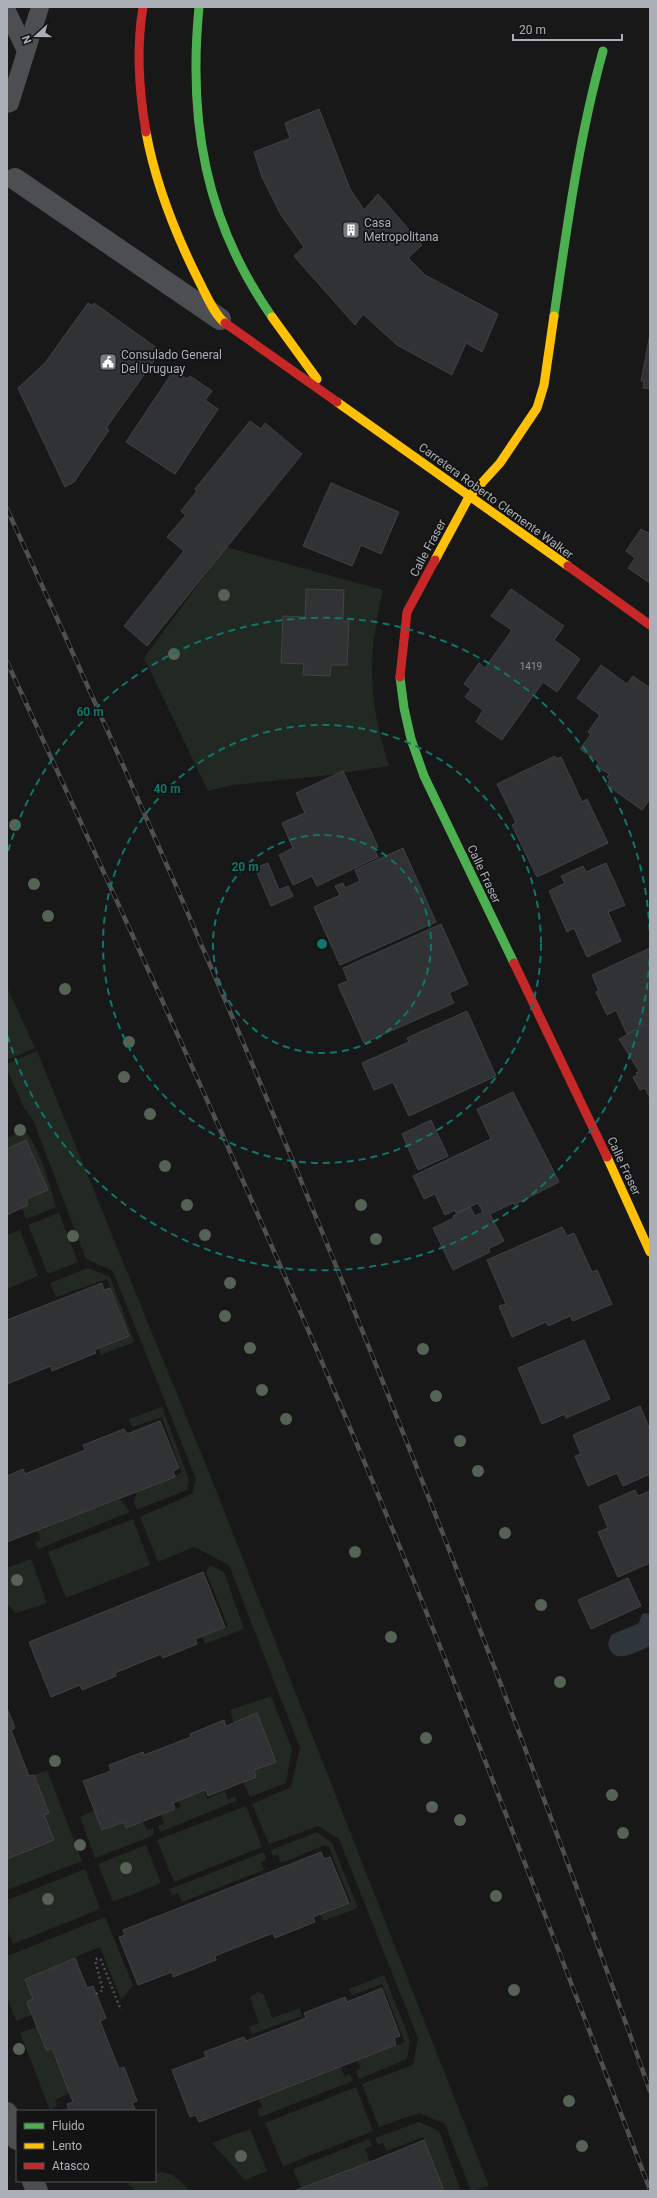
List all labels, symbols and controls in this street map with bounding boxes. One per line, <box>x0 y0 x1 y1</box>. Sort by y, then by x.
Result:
north arrow <box>16 16 56 56</box>
scale bar <box>513 16 622 42</box>
text: 20 m <box>519 23 546 37</box>
text: N <box>20 33 35 45</box>
place label: Casa Metropolitana <box>364 216 439 244</box>
building icon: Casa Metropolitana <box>341 220 361 240</box>
place label: Consulado General Del Uruguay <box>121 348 222 376</box>
public building icon: Consulado General Del Uruguay <box>98 352 118 372</box>
street label: Carretera Roberto Clemente Walker <box>416 440 576 562</box>
street label: Calle Fraser <box>407 517 449 579</box>
house number: 1419 <box>520 661 542 672</box>
text: 60 m <box>76 705 104 719</box>
text: 40 m <box>153 782 181 796</box>
street label: Calle Fraser <box>464 843 504 905</box>
text: 20 m <box>231 860 259 874</box>
centre of rings <box>315 937 329 951</box>
street label: Calle Fraser <box>604 1135 644 1197</box>
legend <box>16 2110 156 2182</box>
text: Fluido <box>52 2119 85 2133</box>
text: Lento <box>52 2139 82 2153</box>
text: Atasco <box>52 2159 90 2173</box>

